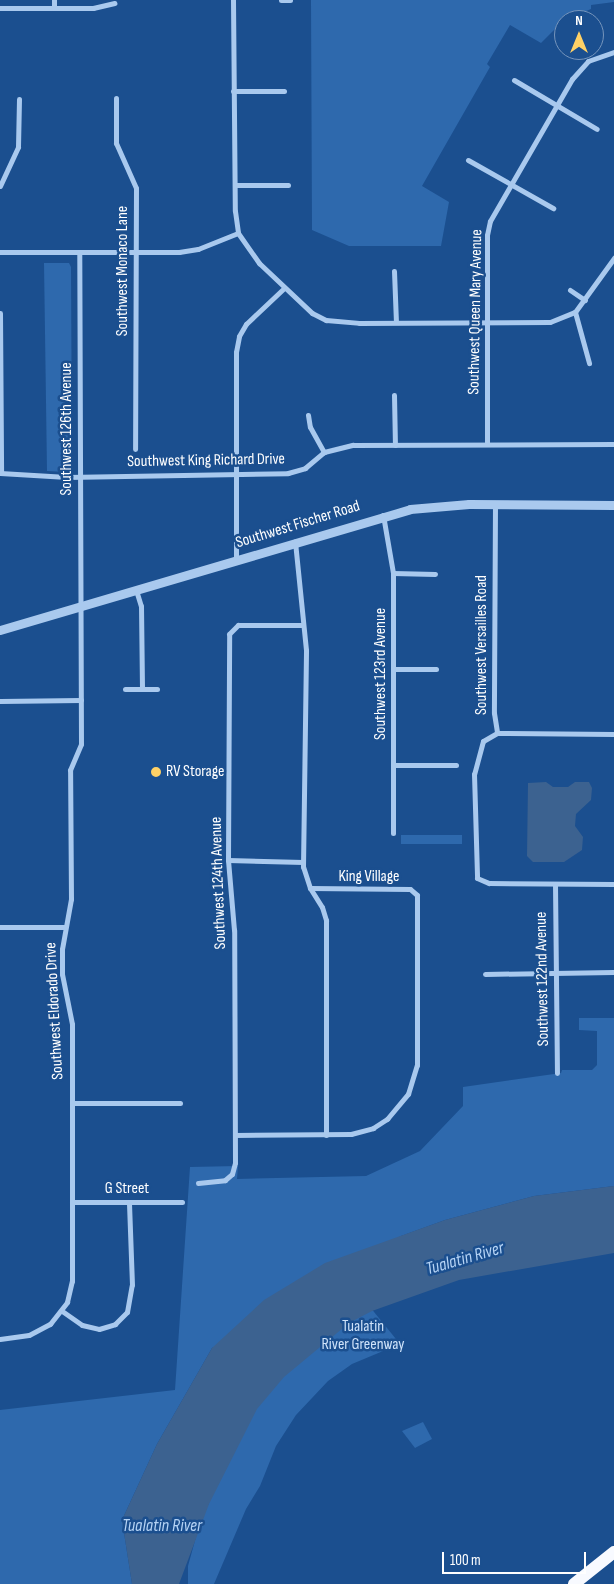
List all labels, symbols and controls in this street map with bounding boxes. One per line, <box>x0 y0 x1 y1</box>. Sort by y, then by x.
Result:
north arrow <box>554 10 604 60</box>
text: N <box>575 12 583 29</box>
street label: Southwest Monaco Lane <box>113 206 133 336</box>
street label: Southwest Queen Mary Avenue <box>465 229 487 395</box>
street label: Southwest 126th Avenue <box>57 362 77 496</box>
street label: Southwest King Richard Drive <box>127 450 285 472</box>
street label: Southwest Fischer Road <box>234 497 362 553</box>
street label: Southwest Versailles Road <box>472 575 492 715</box>
street label: Southwest 123rd Avenue <box>371 608 391 740</box>
place label: RV Storage <box>166 762 225 782</box>
marker: RV Storage <box>150 766 162 778</box>
street label: Southwest 124th Avenue <box>207 816 231 950</box>
street label: King Village <box>338 867 400 887</box>
street label: Southwest 122nd Avenue <box>532 912 554 1046</box>
street label: Southwest Eldorado Drive <box>42 942 68 1080</box>
street label: G Street <box>105 1179 149 1199</box>
water label: Tualatin River <box>423 1238 507 1280</box>
park label: Tualatin River Greenway <box>321 1317 405 1355</box>
water label: Tualatin River <box>122 1515 202 1537</box>
scale bar <box>444 1542 588 1574</box>
text: 100 m <box>450 1551 481 1570</box>

